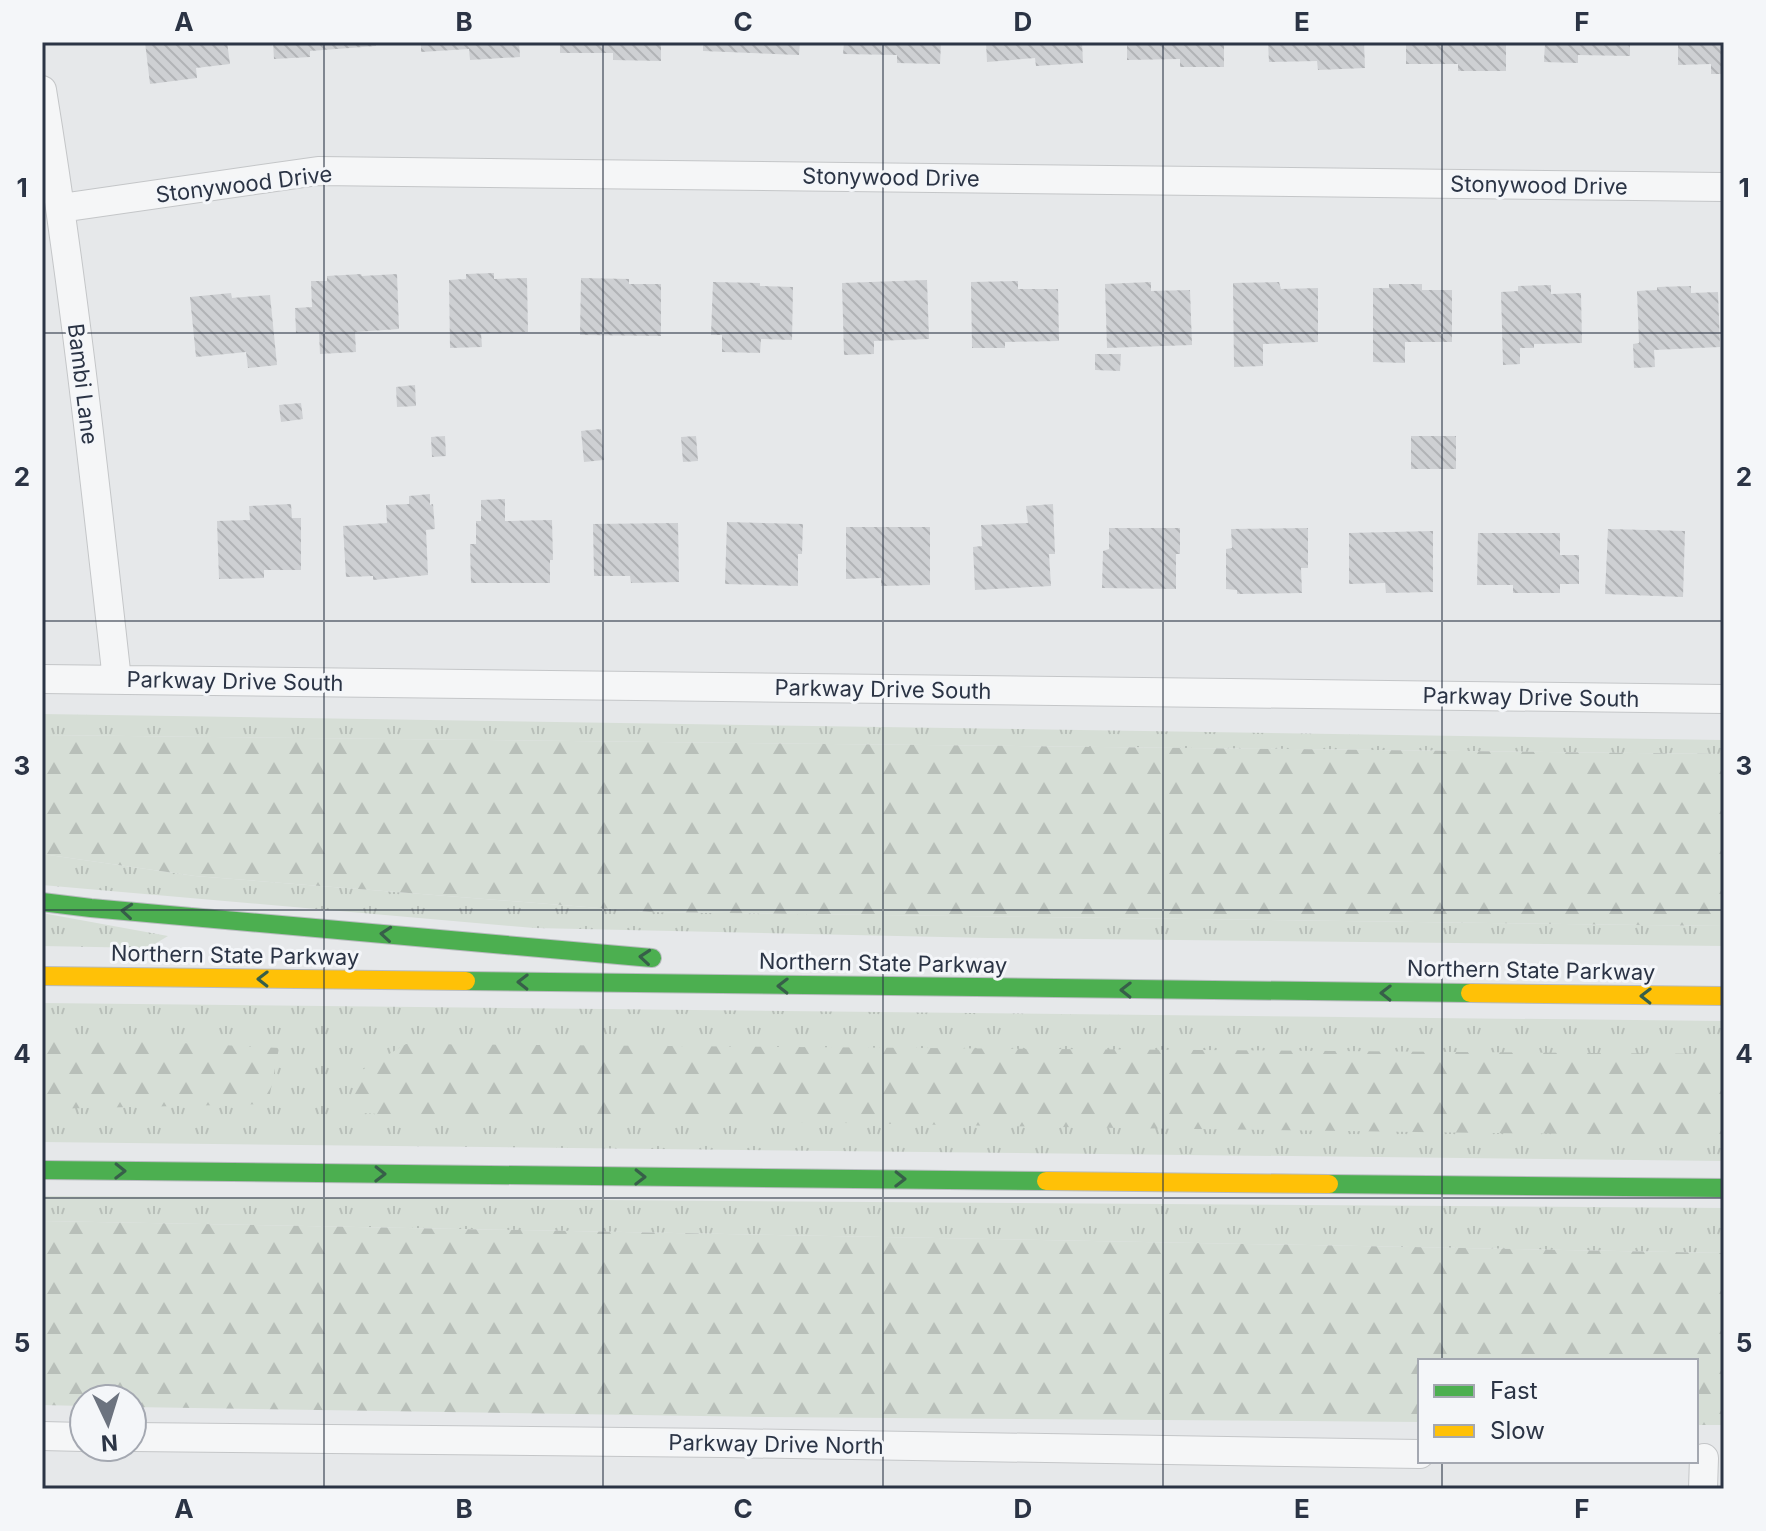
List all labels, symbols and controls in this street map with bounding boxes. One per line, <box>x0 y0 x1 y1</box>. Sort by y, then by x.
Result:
text: A <box>174 6 194 37</box>
text: B <box>455 6 473 37</box>
text: C <box>733 6 753 37</box>
text: D <box>1014 6 1032 37</box>
text: E <box>1294 6 1310 37</box>
text: F <box>1574 6 1590 37</box>
street label: Stonywood Drive <box>154 160 334 208</box>
street label: Stonywood Drive <box>802 162 980 192</box>
street label: Stonywood Drive <box>1450 170 1628 200</box>
text: 1 <box>16 172 28 203</box>
text: 1 <box>1738 172 1750 203</box>
street label: Bambi Lane <box>63 322 103 446</box>
text: 2 <box>14 461 30 492</box>
text: 2 <box>1736 461 1752 492</box>
street label: Parkway Drive South <box>126 666 344 696</box>
street label: Parkway Drive South <box>774 674 992 704</box>
street label: Parkway Drive South <box>1422 682 1640 712</box>
text: 3 <box>14 750 30 781</box>
text: 3 <box>1736 750 1752 781</box>
one-way arrow <box>120 903 133 920</box>
one-way arrow <box>379 926 392 943</box>
street label: Northern State Parkway <box>111 940 359 970</box>
street label: Northern State Parkway <box>759 948 1007 978</box>
one-way arrow <box>638 949 651 966</box>
street label: Northern State Parkway <box>1407 955 1655 985</box>
one-way arrow <box>256 970 269 988</box>
one-way arrow <box>516 974 529 991</box>
one-way arrow <box>776 977 789 995</box>
one-way arrow <box>1119 981 1132 999</box>
one-way arrow <box>1379 984 1392 1002</box>
one-way arrow <box>1639 987 1652 1004</box>
text: 4 <box>13 1038 31 1069</box>
text: 4 <box>1735 1038 1753 1069</box>
one-way arrow <box>114 1162 127 1179</box>
one-way arrow <box>374 1165 387 1182</box>
one-way arrow <box>634 1168 647 1185</box>
one-way arrow <box>894 1171 907 1188</box>
text: 5 <box>14 1327 30 1358</box>
text: 5 <box>1736 1327 1752 1358</box>
legend <box>1418 1359 1698 1463</box>
text: Fast <box>1490 1376 1538 1405</box>
north arrow <box>68 1383 148 1463</box>
text: Slow <box>1490 1416 1545 1445</box>
text: N <box>100 1429 119 1457</box>
street label: Parkway Drive North <box>668 1429 884 1459</box>
text: A <box>174 1493 194 1524</box>
text: B <box>455 1493 473 1524</box>
text: C <box>733 1493 753 1524</box>
text: D <box>1014 1493 1032 1524</box>
text: E <box>1294 1493 1310 1524</box>
text: F <box>1574 1493 1590 1524</box>

